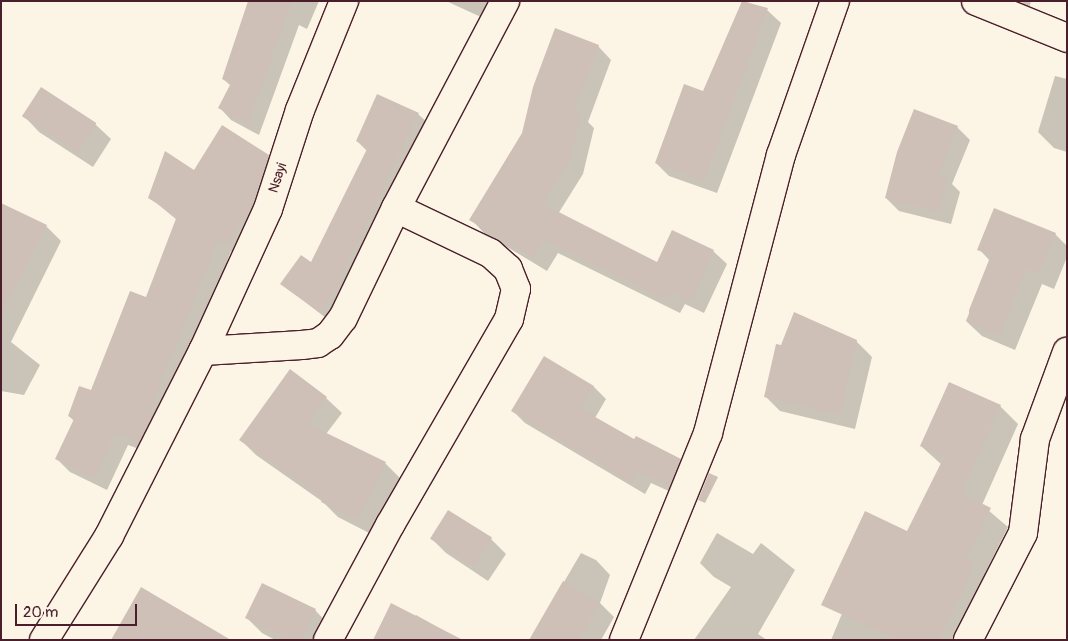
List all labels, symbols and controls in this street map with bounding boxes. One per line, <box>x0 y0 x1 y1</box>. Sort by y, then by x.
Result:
street label: Nsayi <box>265 161 291 195</box>
scale bar <box>18 594 140 626</box>
text: 20 m <box>23 603 58 622</box>

